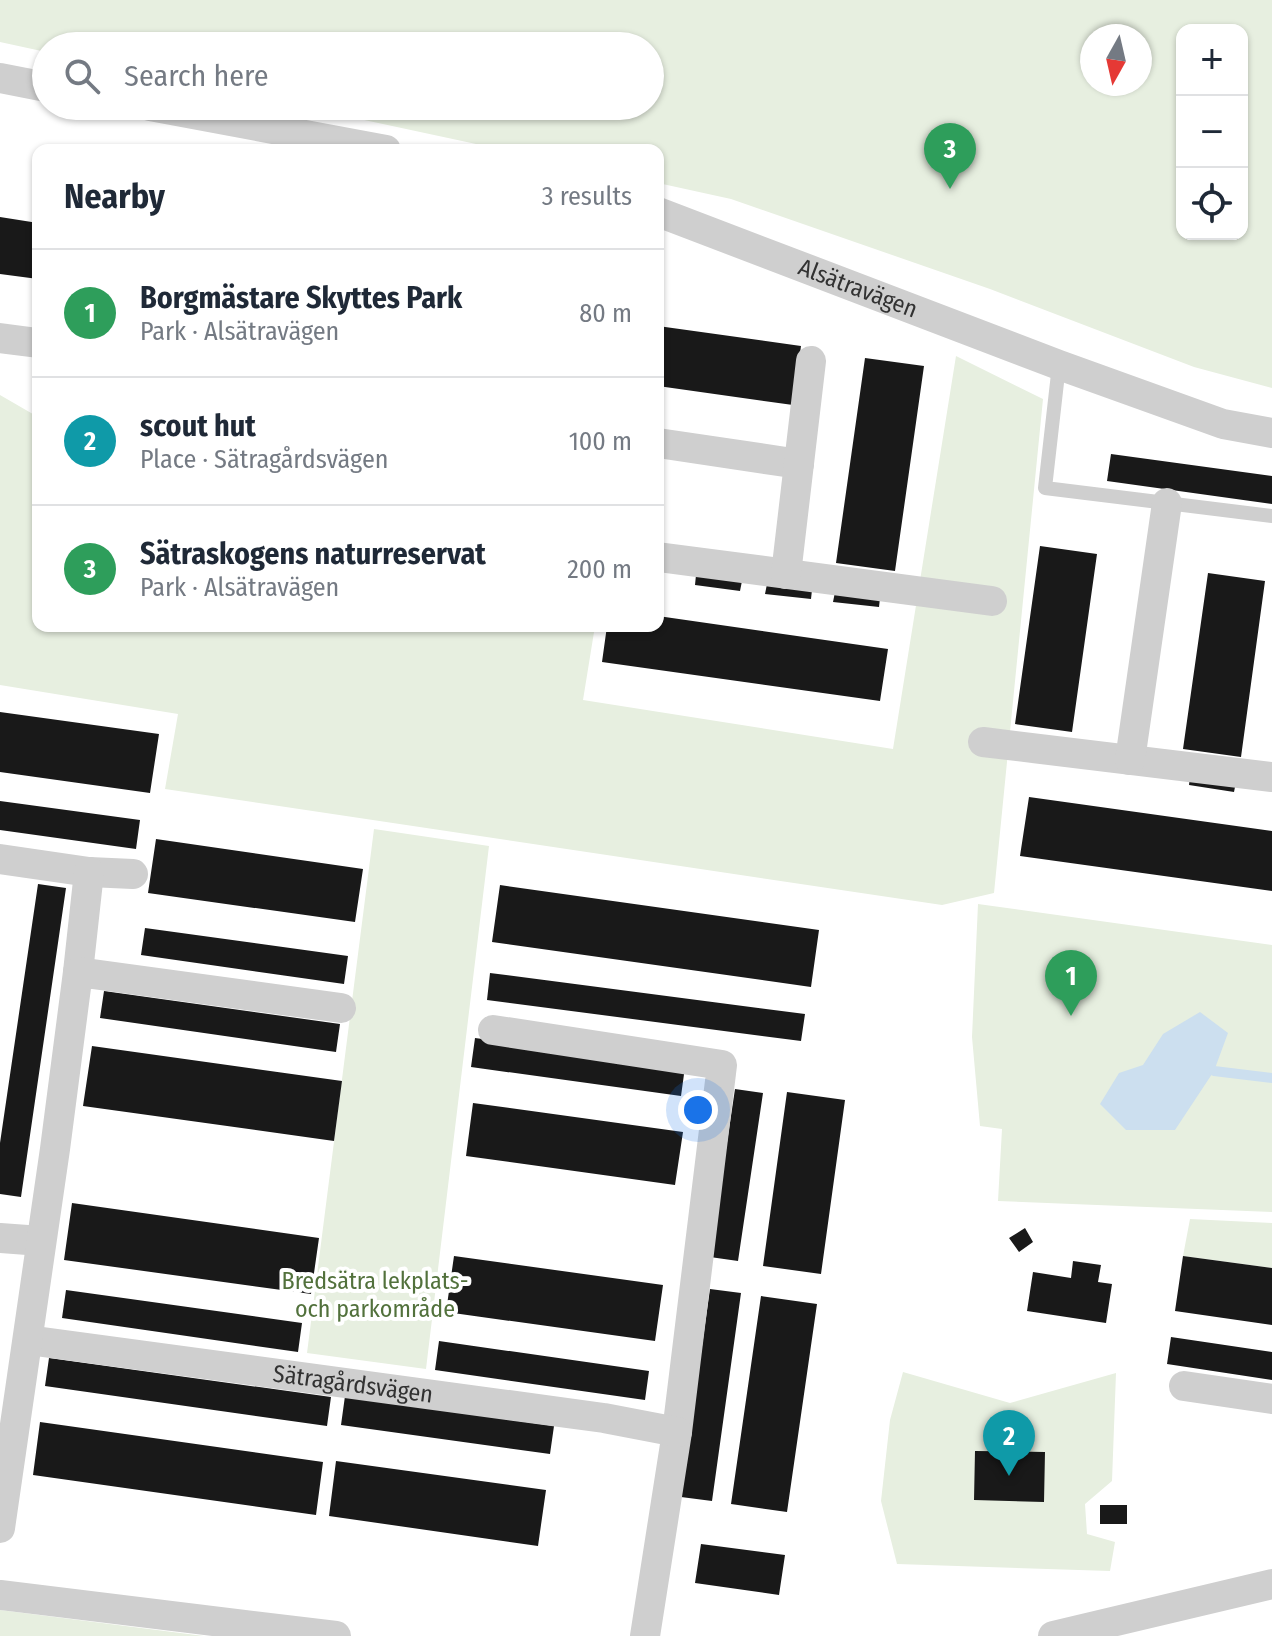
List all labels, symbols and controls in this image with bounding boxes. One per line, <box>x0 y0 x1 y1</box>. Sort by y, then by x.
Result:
north arrow <box>1080 24 1152 96</box>
map controls <box>1176 24 1248 240</box>
button: + <box>1176 24 1248 96</box>
search box <box>32 32 664 120</box>
icon: search <box>60 54 104 98</box>
text: Search here <box>124 58 269 94</box>
button: − <box>1176 96 1248 168</box>
pin: 3 <box>924 123 976 189</box>
button: locate <box>1176 168 1248 240</box>
text: Nearby <box>64 176 165 217</box>
text: 3 results <box>542 181 632 212</box>
street label: Alsätravägen <box>795 253 921 324</box>
text: Borgmästare Skyttes Park <box>140 280 462 316</box>
text: 1 <box>85 298 96 329</box>
text: 80 m <box>579 298 632 329</box>
text: Park · Alsätravägen <box>140 316 339 347</box>
text: scout hut <box>140 408 256 444</box>
text: 2 <box>84 426 96 457</box>
text: 100 m <box>569 426 632 457</box>
text: Place · Sätragårdsvägen <box>140 444 388 475</box>
text: Sätraskogens naturreservat <box>140 536 486 572</box>
text: 3 <box>84 554 96 585</box>
text: 200 m <box>567 554 632 585</box>
text: Park · Alsätravägen <box>140 572 339 603</box>
pin: 1 <box>1045 950 1097 1016</box>
your location <box>678 1090 718 1130</box>
park label: Bredsätra lekplats- och parkområde <box>282 1267 468 1323</box>
street label: Sätragårdsvägen <box>271 1359 435 1409</box>
pin: 2 <box>983 1410 1035 1476</box>

